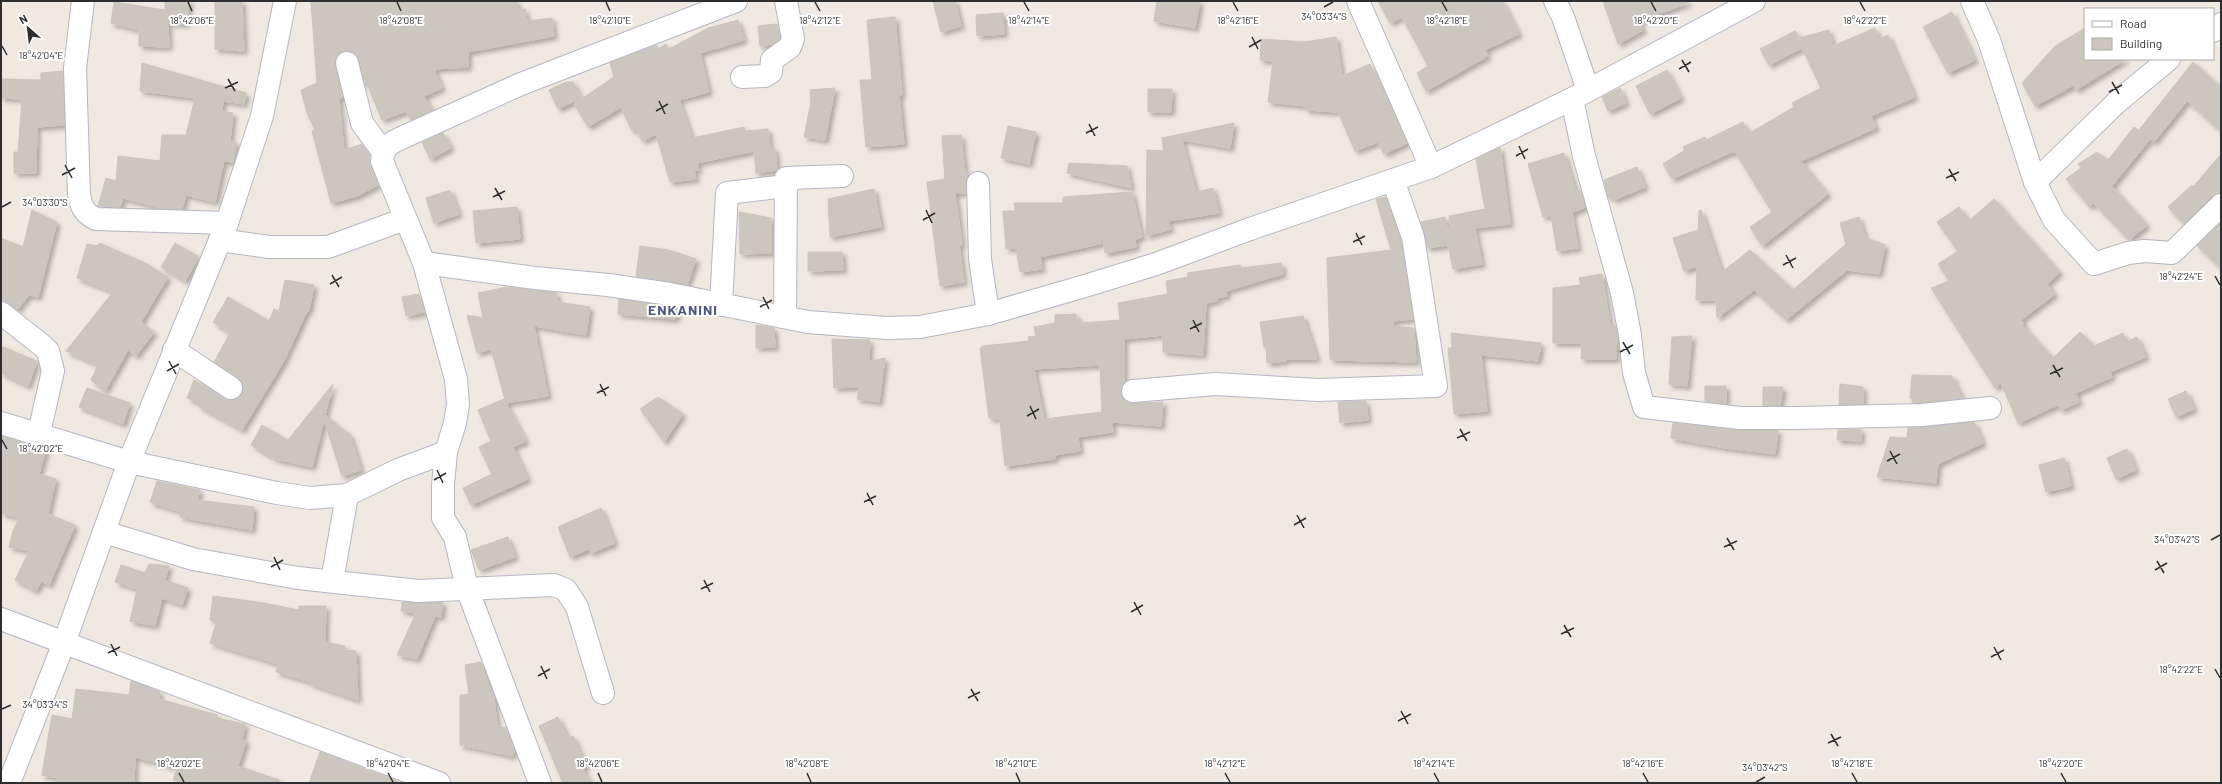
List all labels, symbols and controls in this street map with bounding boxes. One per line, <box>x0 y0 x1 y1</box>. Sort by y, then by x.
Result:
north arrow <box>8 8 48 48</box>
legend <box>2084 8 2214 60</box>
text: 34°03'34"S <box>1301 10 1347 22</box>
text: N <box>17 11 29 26</box>
text: 18°42'06"E <box>170 14 214 26</box>
text: 18°42'08"E <box>379 14 423 26</box>
text: 18°42'10"E <box>589 14 631 26</box>
text: 18°42'12"E <box>799 14 841 26</box>
text: 18°42'14"E <box>1008 14 1050 26</box>
text: 18°42'16"E <box>1217 14 1259 26</box>
text: 18°42'18"E <box>1426 14 1468 26</box>
text: 18°42'20"E <box>1634 14 1678 26</box>
text: 18°42'22"E <box>1843 14 1887 26</box>
text: Road <box>2120 16 2147 30</box>
text: Building <box>2120 36 2162 50</box>
text: 18°42'04"E <box>19 49 63 61</box>
text: 34°03'30"S <box>22 196 68 208</box>
text: 18°42'24"E <box>2159 270 2203 282</box>
district label: ENKANINI <box>648 301 718 318</box>
text: 18°42'02"E <box>19 442 63 454</box>
text: 34°03'42"S <box>2154 533 2200 545</box>
text: 18°42'22"E <box>2159 663 2203 675</box>
text: 34°03'34"S <box>22 698 68 710</box>
text: 18°42'02"E <box>157 757 201 769</box>
text: 18°42'04"E <box>366 757 410 769</box>
text: 18°42'06"E <box>576 757 620 769</box>
text: 18°42'08"E <box>785 757 829 769</box>
text: 18°42'10"E <box>995 757 1037 769</box>
text: 18°42'12"E <box>1204 757 1246 769</box>
text: 18°42'14"E <box>1413 757 1455 769</box>
text: 18°42'16"E <box>1622 757 1664 769</box>
text: 18°42'18"E <box>1831 757 1873 769</box>
text: 18°42'20"E <box>2039 757 2083 769</box>
text: 34°03'42"S <box>1742 761 1788 773</box>

